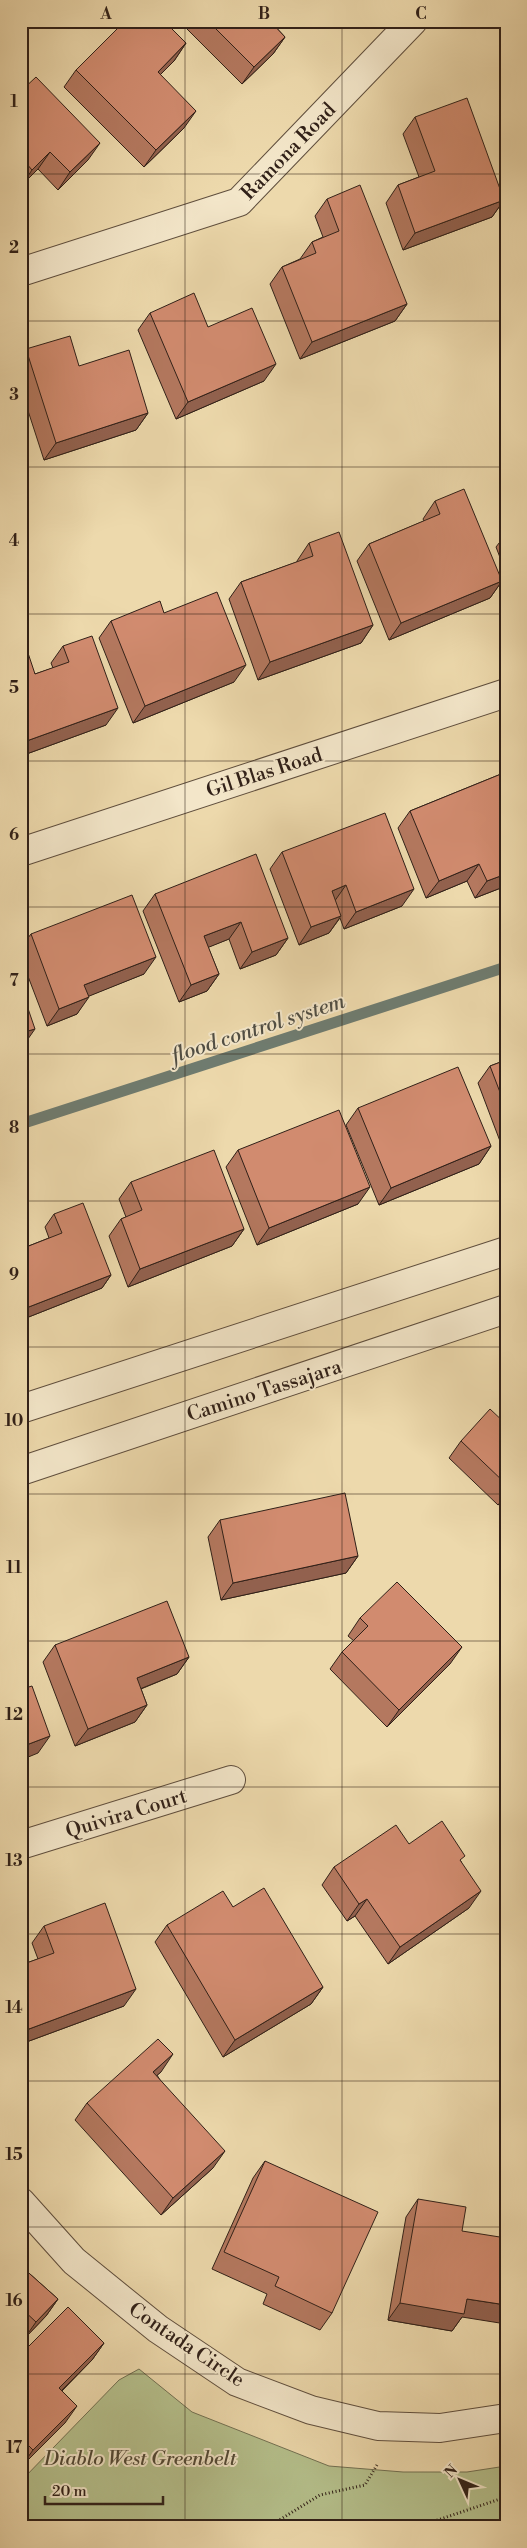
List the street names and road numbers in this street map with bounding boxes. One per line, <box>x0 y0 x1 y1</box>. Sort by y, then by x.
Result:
street label: Ramona Road <box>236 98 342 206</box>
street label: Gil Blas Road <box>203 743 326 804</box>
street label: Camino Tassajara <box>184 1354 346 1428</box>
street label: Quivira Court <box>63 1784 190 1845</box>
street label: Contada Circle <box>123 2297 249 2393</box>

